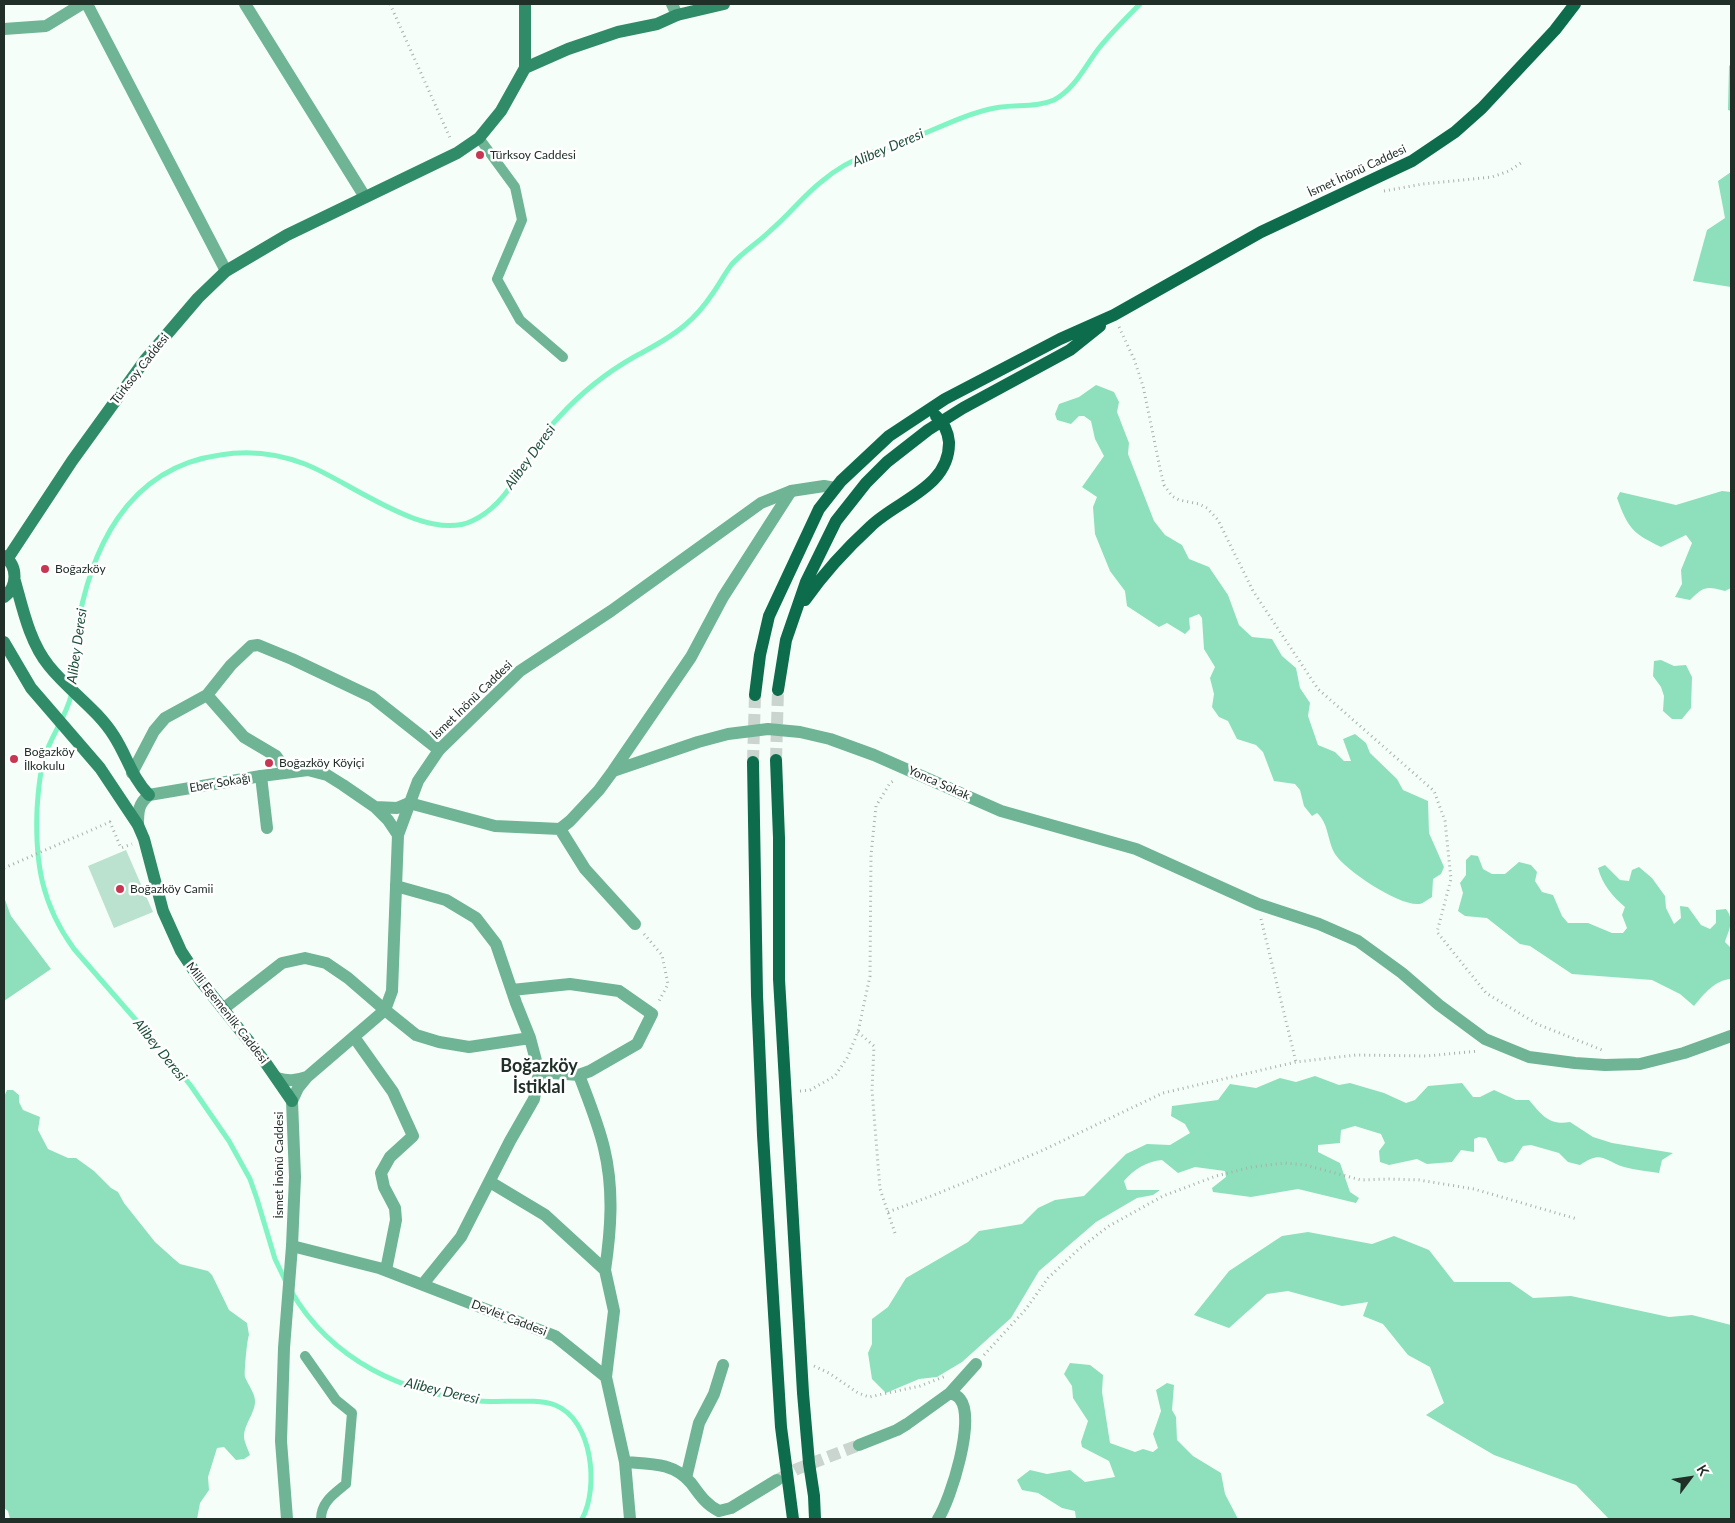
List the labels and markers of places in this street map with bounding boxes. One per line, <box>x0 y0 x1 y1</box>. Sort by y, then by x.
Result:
place label: Türksoy Caddesi <box>490 148 576 162</box>
marker: Türksoy Caddesi <box>474 149 486 161</box>
place label: Boğazköy <box>55 562 106 576</box>
marker: Boğazköy <box>39 563 51 575</box>
place label: Boğazköy İlkokulu <box>24 745 75 773</box>
marker: Boğazköy İlkokulu <box>8 753 20 765</box>
place label: Boğazköy Köyiçi <box>279 756 364 770</box>
marker: Boğazköy Köyiçi <box>263 757 275 769</box>
place label: Boğazköy Camii <box>130 882 213 896</box>
marker: Boğazköy Camii <box>114 883 126 895</box>

